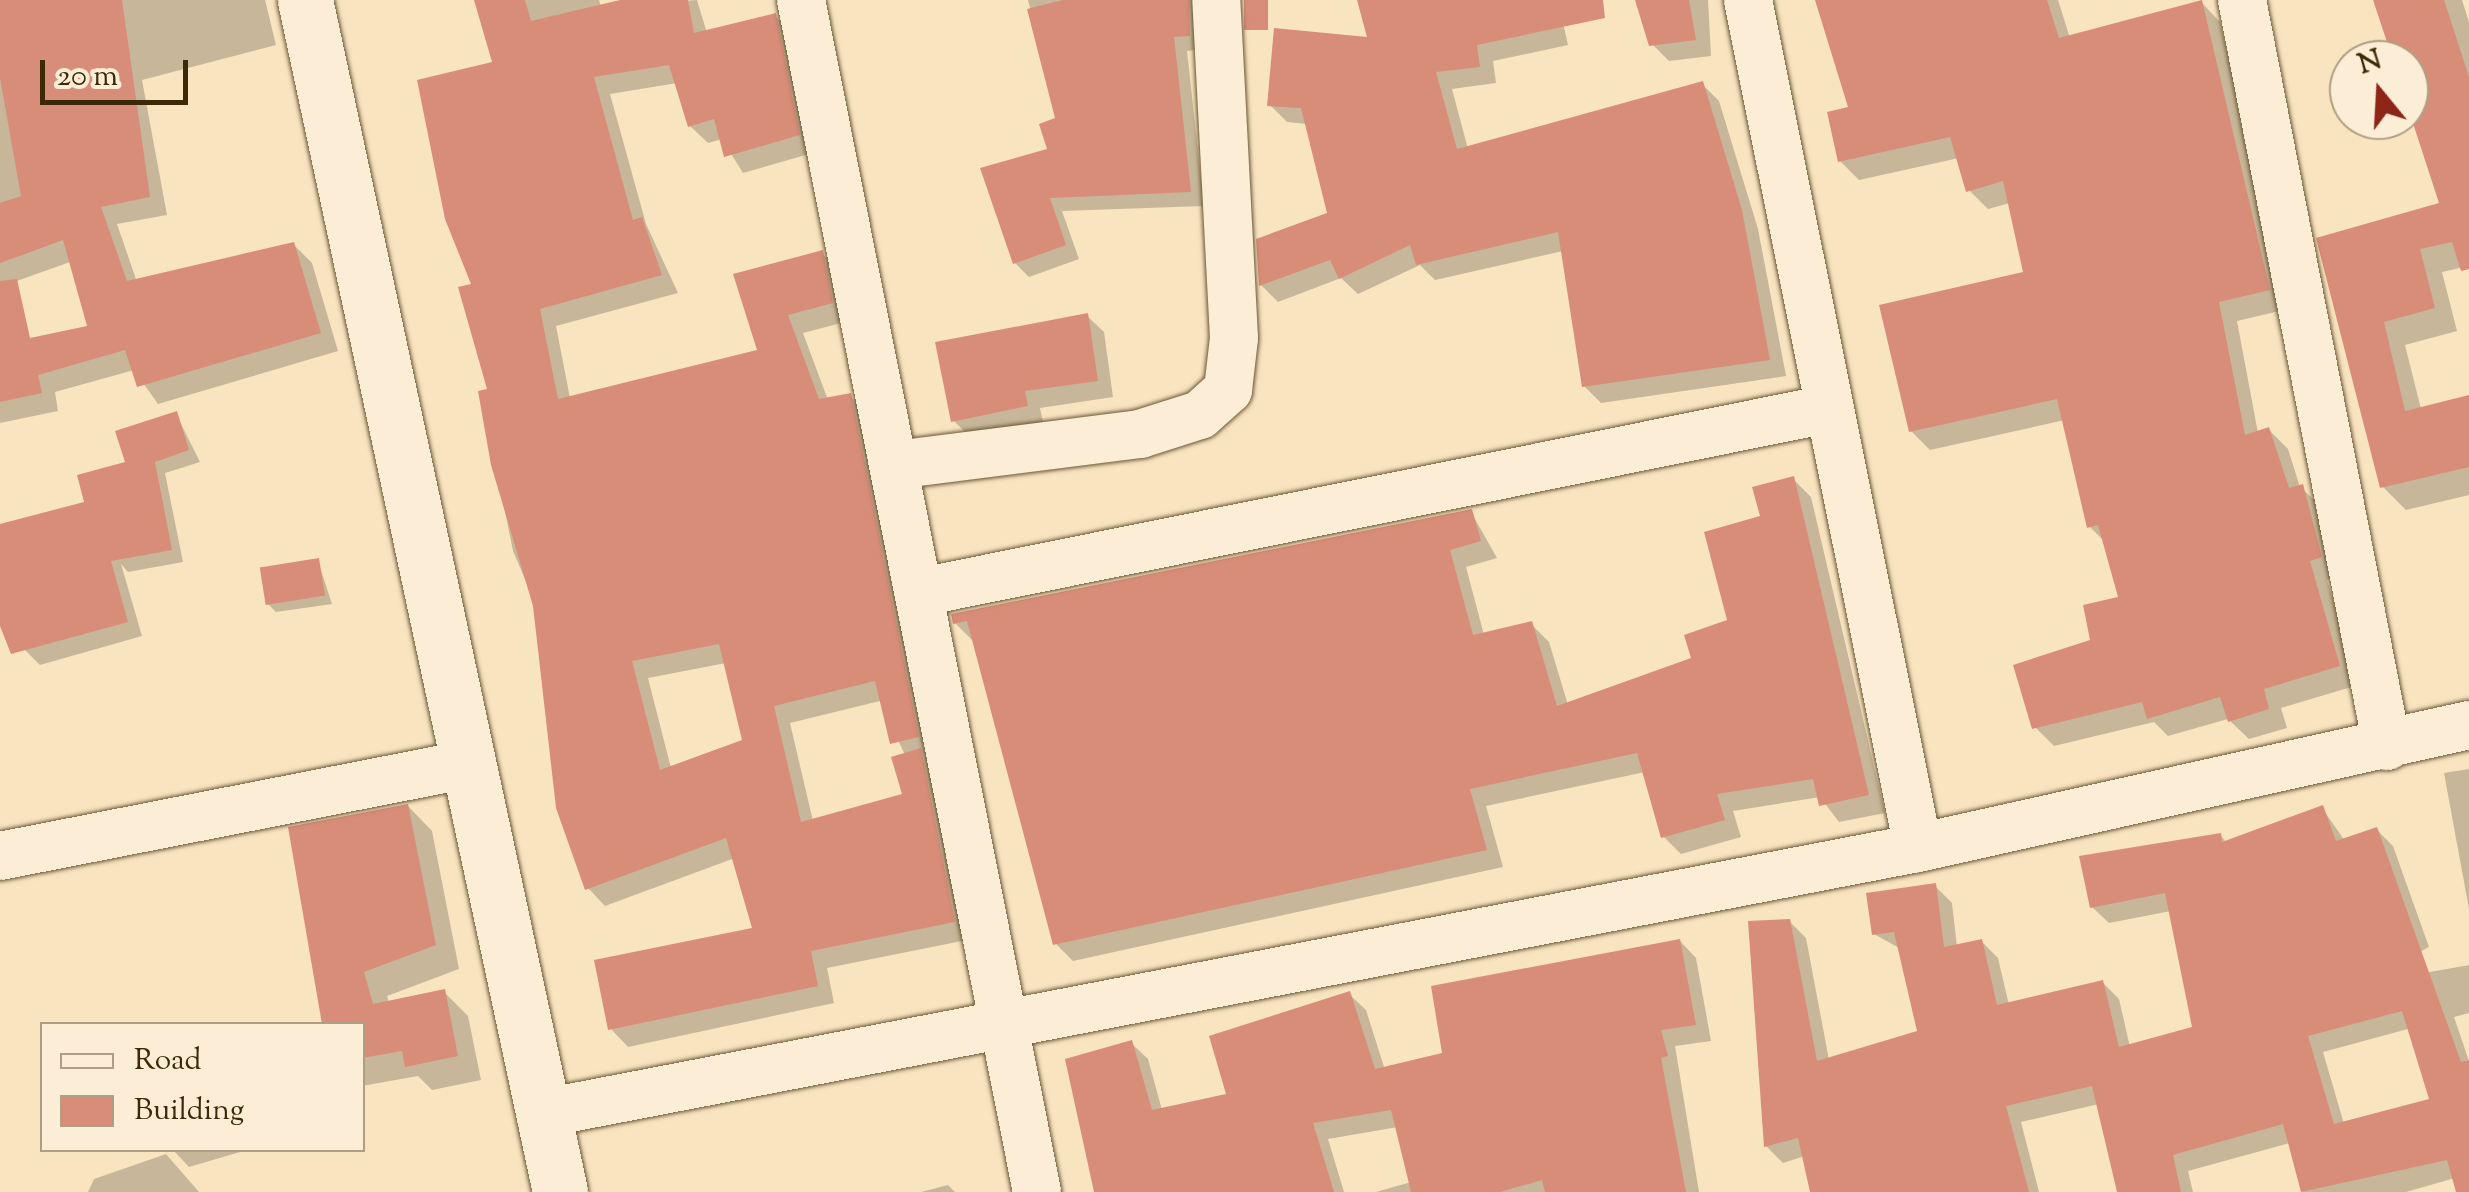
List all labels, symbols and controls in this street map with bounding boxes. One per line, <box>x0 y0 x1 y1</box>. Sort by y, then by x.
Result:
scale bar <box>45 40 192 102</box>
north arrow <box>2329 40 2429 140</box>
text: N <box>2354 41 2387 86</box>
text: 20 m <box>57 56 118 99</box>
legend <box>40 1022 365 1152</box>
text: Road <box>134 1040 201 1083</box>
text: Building <box>134 1090 244 1133</box>

